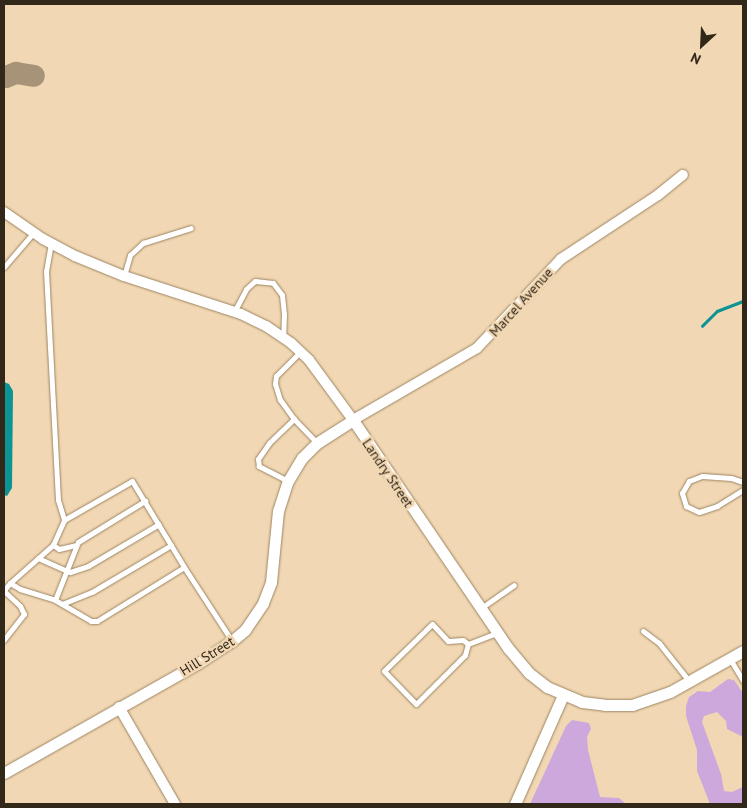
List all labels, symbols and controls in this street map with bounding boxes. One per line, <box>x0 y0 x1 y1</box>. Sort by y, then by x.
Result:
north arrow <box>677 20 727 70</box>
text: N <box>688 48 704 69</box>
street label: Marcel Avenue <box>486 264 556 340</box>
street label: Landry Street <box>359 435 417 511</box>
street label: Hill Street <box>177 633 237 679</box>

